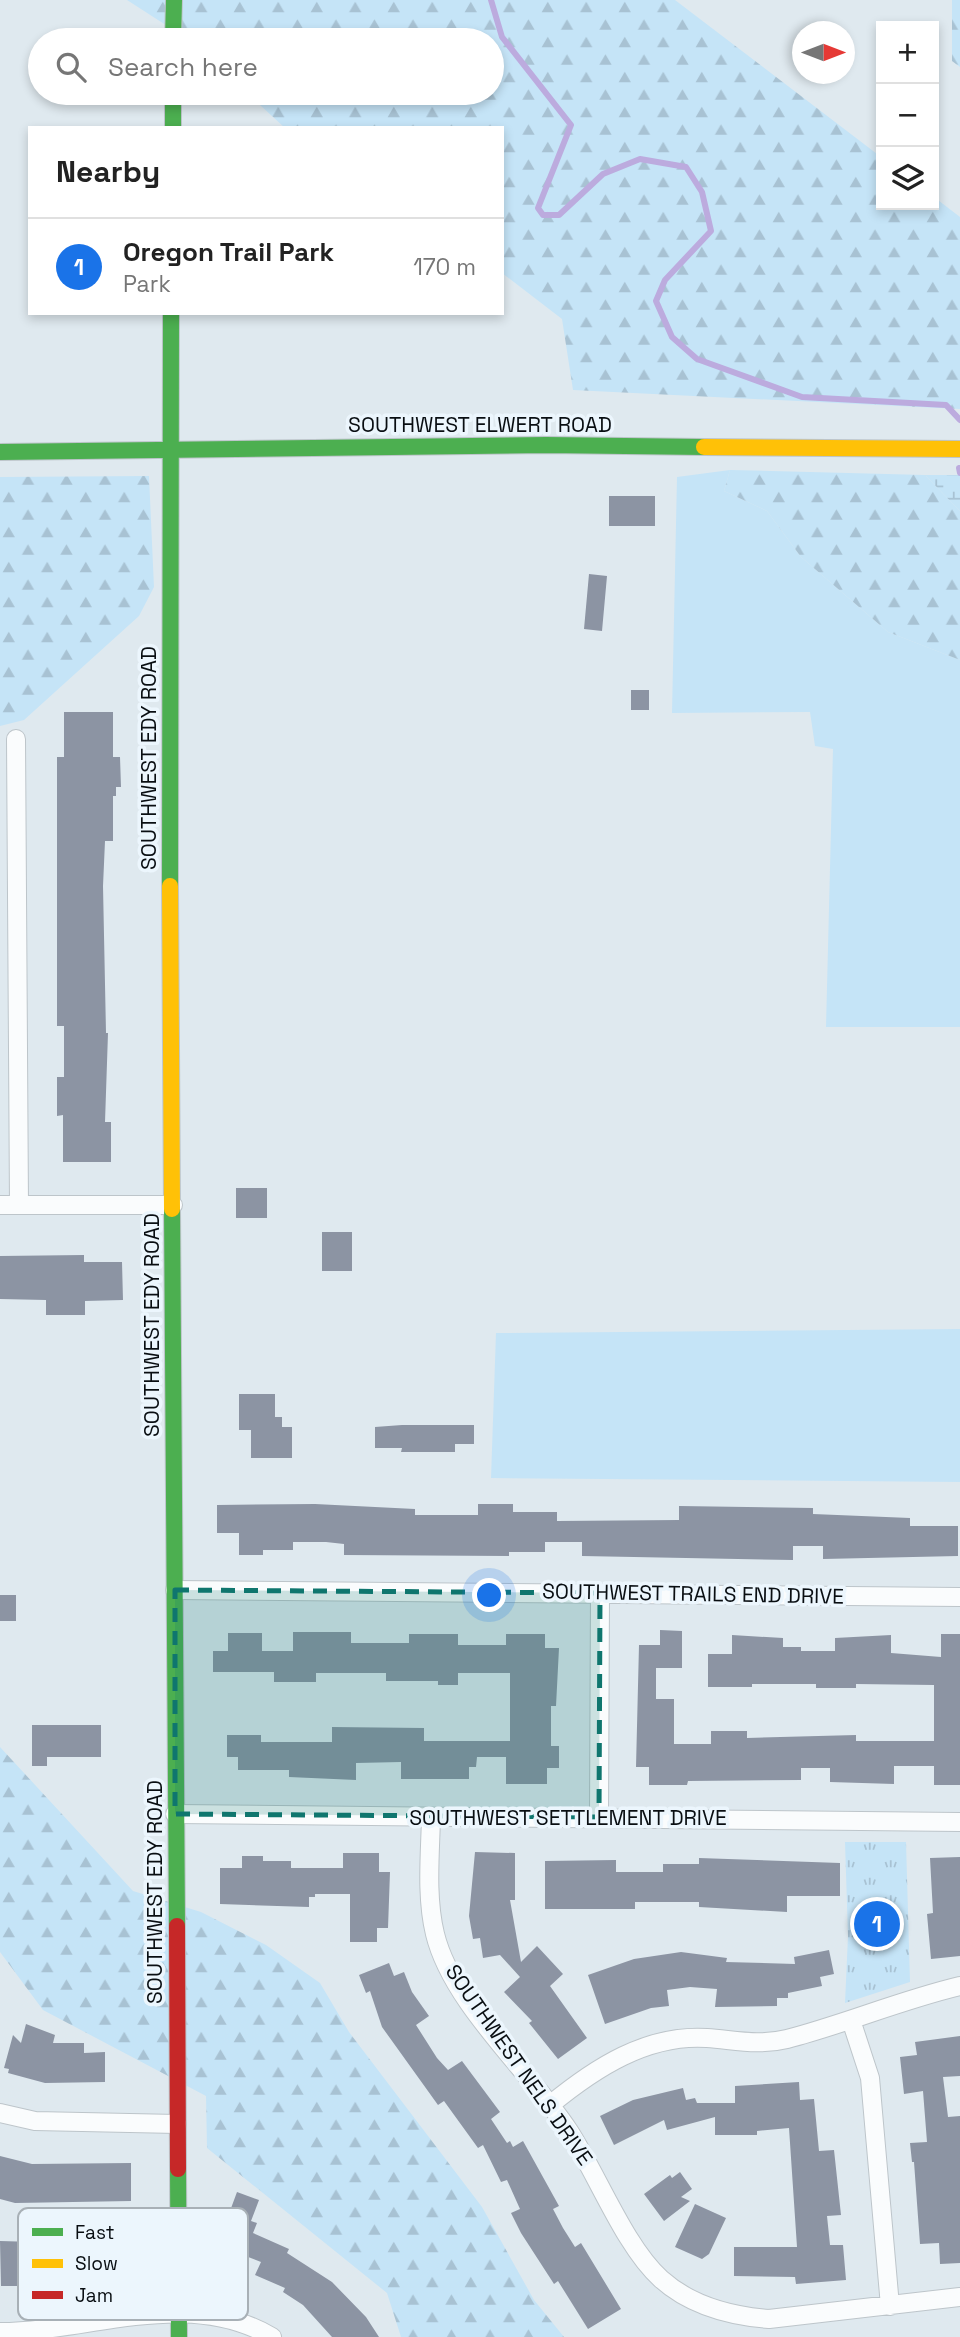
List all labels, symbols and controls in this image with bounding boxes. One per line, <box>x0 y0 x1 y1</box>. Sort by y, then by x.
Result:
north arrow <box>792 21 855 84</box>
map controls <box>876 21 939 210</box>
button: + <box>876 21 939 84</box>
search box <box>28 28 504 105</box>
icon: search <box>52 48 90 86</box>
text: Search here <box>108 50 258 84</box>
button: − <box>876 84 939 147</box>
button: layers <box>876 147 939 210</box>
text: Nearby <box>56 152 160 191</box>
text: Oregon Trail Park <box>123 235 334 269</box>
text: 1 <box>74 252 84 282</box>
text: 170 m <box>413 252 476 282</box>
text: Park <box>123 269 171 299</box>
street label: SOUTHWEST ELWERT ROAD <box>348 411 612 438</box>
street label: SOUTHWEST EDY ROAD <box>135 646 162 870</box>
street label: SOUTHWEST EDY ROAD <box>138 1213 165 1437</box>
street label: SOUTHWEST TRAILS END DRIVE <box>542 1577 844 1610</box>
your location <box>472 1578 506 1612</box>
street label: SOUTHWEST EDY ROAD <box>141 1780 168 2004</box>
street label: SOUTHWEST SETTLEMENT DRIVE <box>409 1804 727 1831</box>
pin: 1 <box>854 1898 900 1950</box>
street label: SOUTHWEST NELS DRIVE <box>440 1959 599 2170</box>
legend <box>18 2208 248 2320</box>
text: Fast <box>75 2220 115 2245</box>
text: Slow <box>75 2251 118 2276</box>
text: Jam <box>75 2283 113 2308</box>

